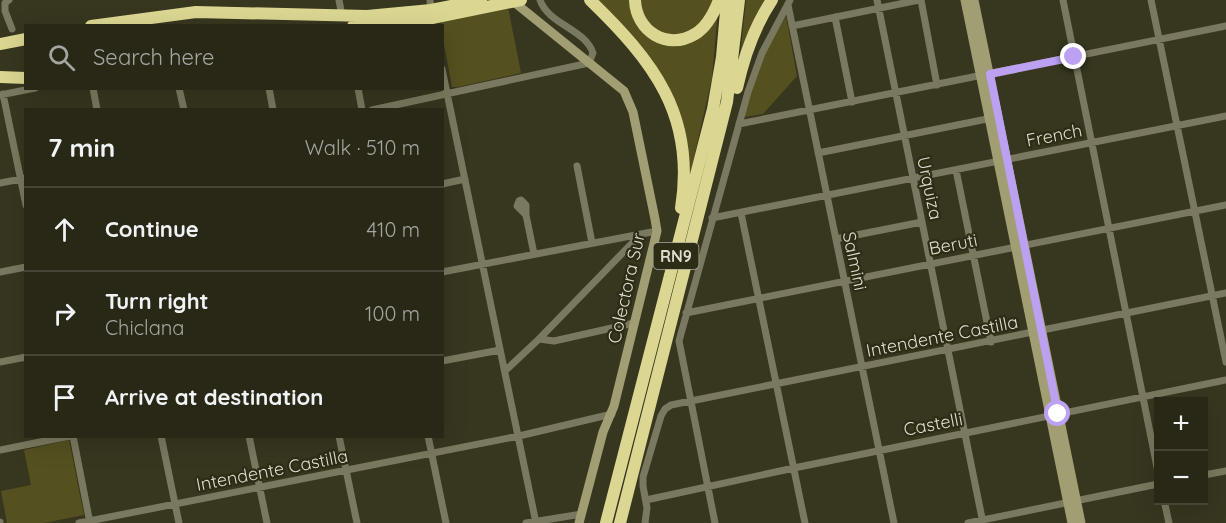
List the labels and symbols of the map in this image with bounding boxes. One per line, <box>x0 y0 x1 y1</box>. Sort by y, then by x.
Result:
route end <box>1060 43 1086 69</box>
street label: French <box>1024 118 1084 152</box>
street label: Urquiza <box>912 154 948 222</box>
street label: Beruti <box>927 228 979 260</box>
street label: Salmini <box>838 229 872 293</box>
street label: Colectora Sur <box>602 230 650 346</box>
road number: RN9 <box>654 243 698 269</box>
street label: Intendente Castilla <box>864 310 1020 362</box>
route start <box>1044 400 1070 426</box>
street label: Castelli <box>902 407 964 441</box>
street label: Intendente Castilla <box>194 444 350 496</box>

